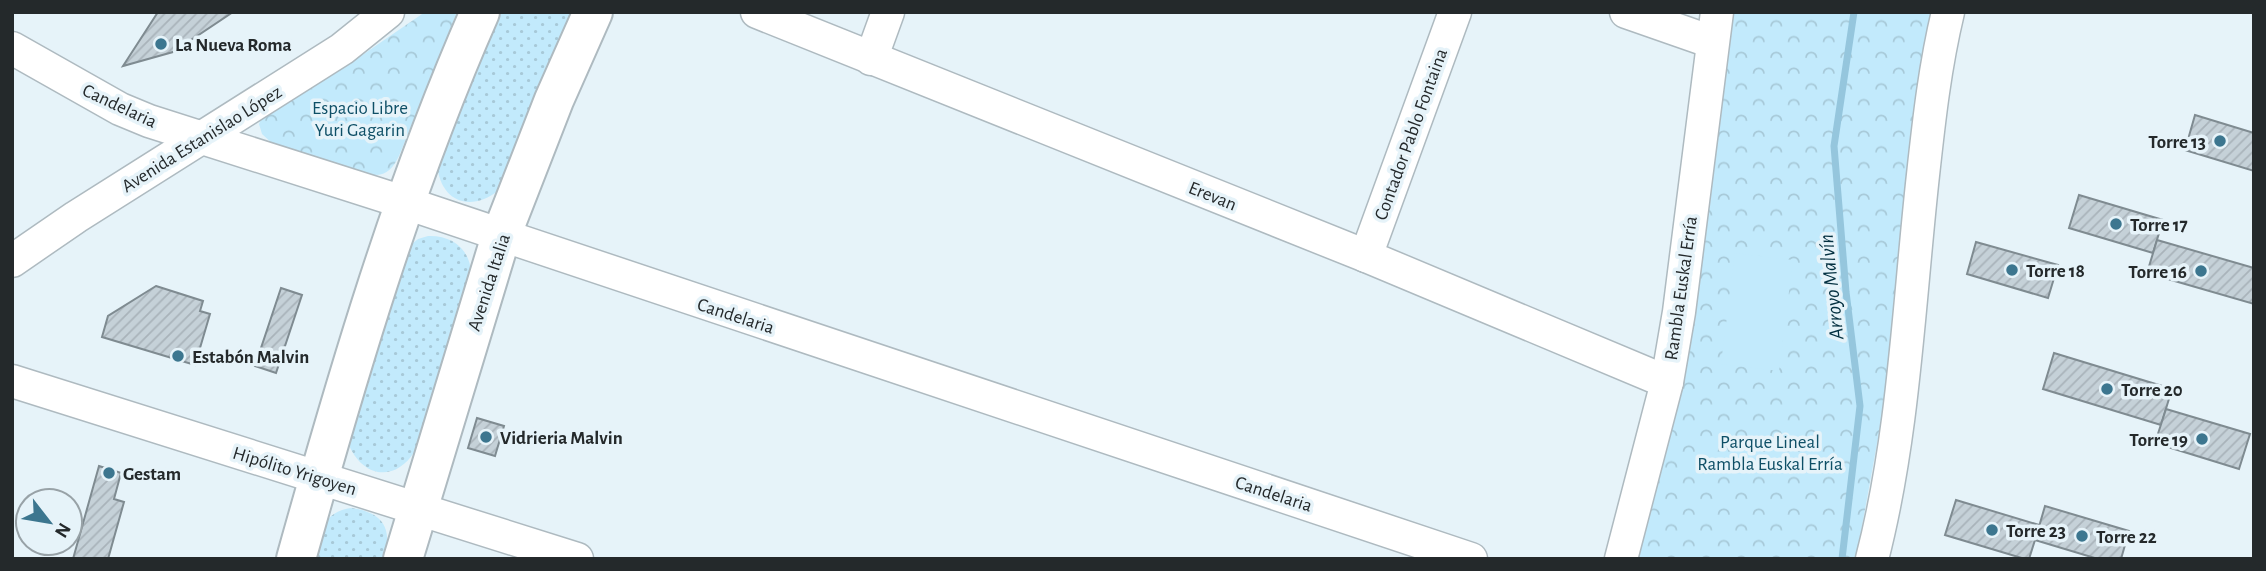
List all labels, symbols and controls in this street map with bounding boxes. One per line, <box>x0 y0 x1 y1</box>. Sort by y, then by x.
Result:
marker: La Nueva Roma <box>153 36 169 52</box>
place label: La Nueva Roma <box>175 36 292 55</box>
street label: Contador Pablo Fontaina <box>1372 46 1451 223</box>
street label: Candelaria <box>79 81 160 132</box>
street label: Avenida Estanislao López <box>118 82 285 196</box>
park label: Espacio Libre Yuri Gagarin <box>312 99 408 140</box>
place label: Torre 13 <box>2148 133 2206 152</box>
marker: Torre 13 <box>2212 133 2228 149</box>
street label: Erevan <box>1186 178 1239 215</box>
street label: Rambla Euskal Erría <box>1662 215 1701 361</box>
marker: Torre 17 <box>2108 216 2124 232</box>
place label: Torre 17 <box>2130 216 2188 235</box>
street label: Avenida Italia <box>465 231 514 333</box>
water label: Arroyo Malvín <box>1816 233 1848 342</box>
marker: Torre 18 <box>2004 262 2020 278</box>
place label: Torre 18 <box>2026 262 2085 281</box>
place label: Torre 16 <box>2128 263 2187 282</box>
marker: Torre 16 <box>2193 263 2209 279</box>
street label: Candelaria <box>695 295 777 338</box>
marker: Estabón Malvin <box>170 348 186 364</box>
place label: Estabón Malvin <box>192 348 309 367</box>
marker: Torre 20 <box>2099 381 2115 397</box>
place label: Torre 20 <box>2121 381 2183 400</box>
marker: Vidrieria Malvin <box>478 429 494 445</box>
place label: Vidrieria Malvin <box>500 429 623 448</box>
place label: Torre 19 <box>2129 431 2188 450</box>
marker: Torre 19 <box>2194 431 2210 447</box>
park label: Parque Lineal Rambla Euskal Erría <box>1697 433 1843 474</box>
street label: Hipólito Yrigoyen <box>230 444 359 499</box>
marker: Gestam <box>101 465 117 481</box>
place label: Gestam <box>123 465 181 484</box>
street label: Candelaria <box>1233 473 1315 516</box>
north arrow <box>14 487 84 557</box>
text: N <box>51 519 74 541</box>
marker: Torre 23 <box>1984 522 2000 538</box>
place label: Torre 23 <box>2006 522 2066 541</box>
marker: Torre 22 <box>2074 528 2090 544</box>
place label: Torre 22 <box>2096 528 2157 547</box>

